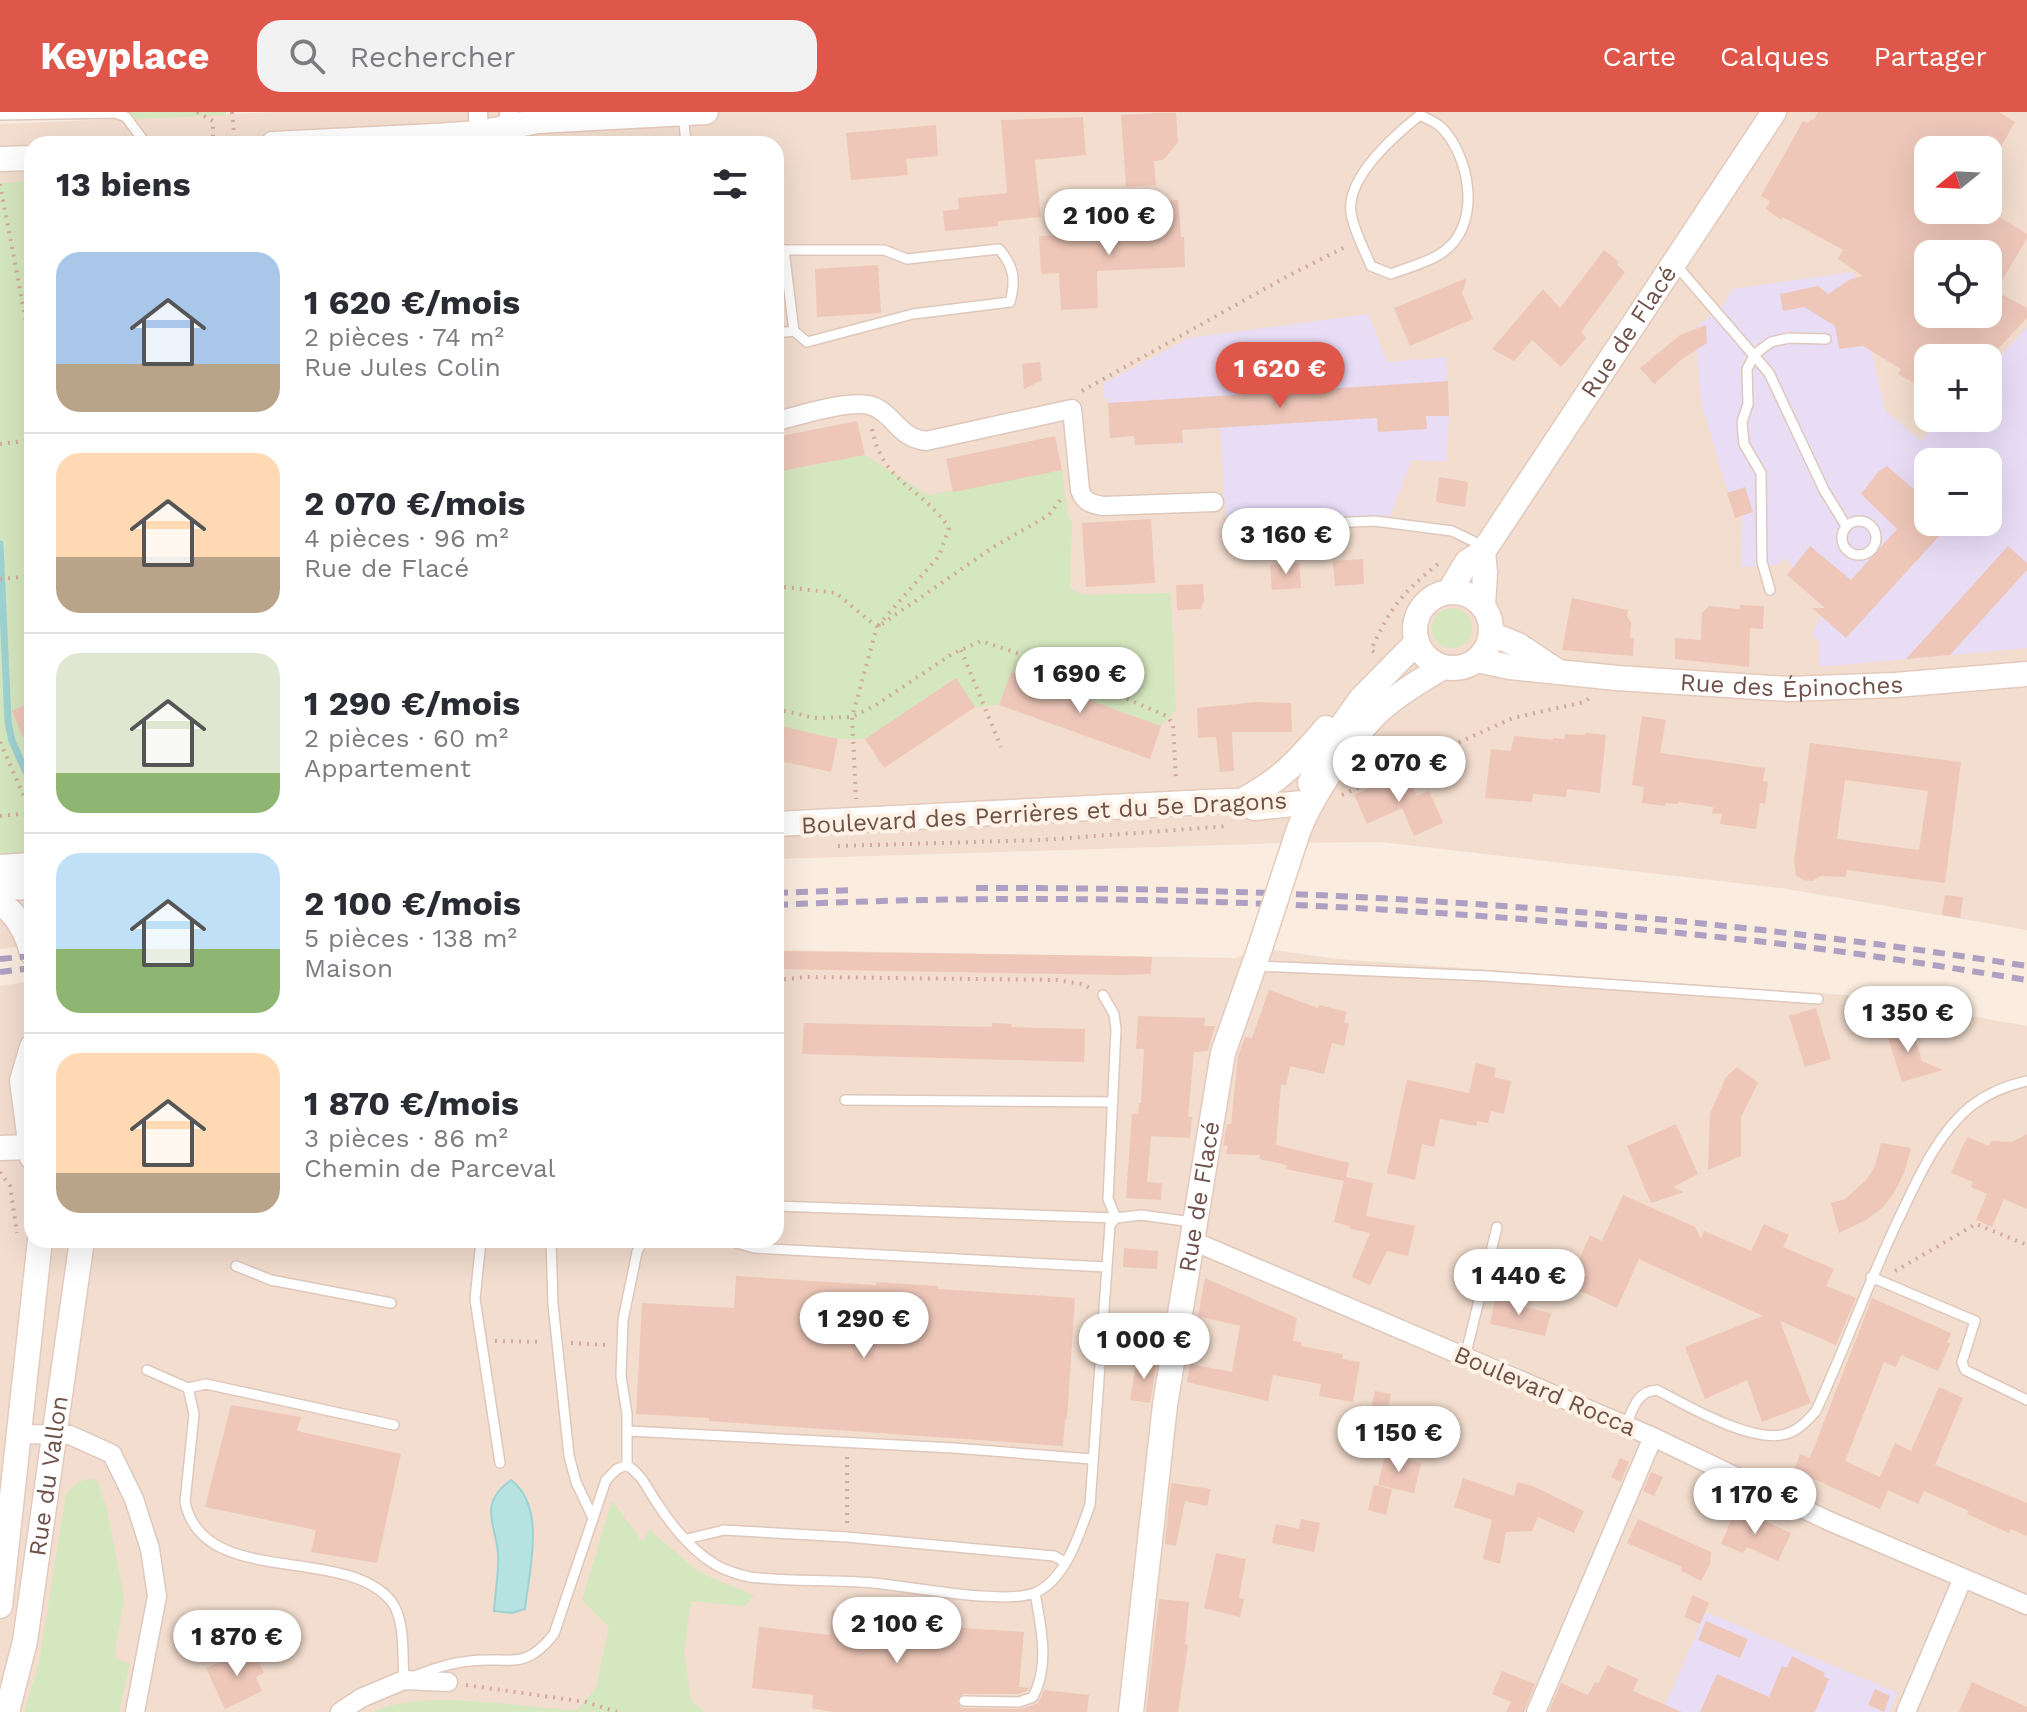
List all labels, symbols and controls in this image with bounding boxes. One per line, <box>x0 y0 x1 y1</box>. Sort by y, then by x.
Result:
search box <box>257 20 817 92</box>
text: Keyplace <box>40 34 209 78</box>
icon: search <box>285 34 329 78</box>
text: Rechercher <box>349 39 516 74</box>
text: Carte <box>1603 40 1676 73</box>
text: Calques <box>1720 40 1829 73</box>
text: Partager <box>1873 40 1987 73</box>
north arrow <box>1914 136 2002 224</box>
map controls <box>1914 136 2002 536</box>
icon: filters <box>708 162 752 206</box>
text: 13 biens <box>56 164 191 204</box>
pin: 2 100 € <box>1035 189 1183 257</box>
text: 2 100 € <box>1062 200 1156 230</box>
button: locate <box>1914 240 2002 328</box>
street label: Rue de Flacé <box>1575 260 1682 403</box>
text: 1 620 €/mois <box>304 282 520 322</box>
icon: home <box>120 284 216 380</box>
text: 2 pièces · 74 m² <box>304 322 504 352</box>
pin: 1 620 € <box>1206 342 1354 410</box>
button: + <box>1914 344 2002 432</box>
text: Rue Jules Colin <box>304 352 501 382</box>
text: 1 620 € <box>1234 353 1326 383</box>
button: − <box>1914 448 2002 536</box>
text: 2 070 €/mois <box>304 483 525 523</box>
icon: home <box>120 485 216 581</box>
pin: 3 160 € <box>1212 508 1360 576</box>
text: 3 160 € <box>1240 519 1332 549</box>
text: 4 pièces · 96 m² <box>304 523 509 553</box>
text: Rue de Flacé <box>304 553 469 583</box>
pin: 1 690 € <box>1006 647 1154 715</box>
text: 1 690 € <box>1033 658 1127 688</box>
street label: Rue des Épinoches <box>1679 668 1904 703</box>
text: 1 290 €/mois <box>304 683 520 723</box>
icon: home <box>120 685 216 781</box>
text: 2 pièces · 60 m² <box>304 723 508 753</box>
pin: 2 070 € <box>1325 736 1473 804</box>
text: 2 070 € <box>1351 747 1447 777</box>
text: Appartement <box>304 753 471 783</box>
street label: Boulevard des Perrières et du 5e Dragons <box>800 786 1288 840</box>
text: 2 100 €/mois <box>304 883 521 923</box>
icon: home <box>120 885 216 981</box>
text: 5 pièces · 138 m² <box>304 923 517 953</box>
text: Maison <box>304 953 393 983</box>
pin: 1 350 € <box>1834 986 1982 1054</box>
text: 1 350 € <box>1862 997 1954 1027</box>
text: 1 870 €/mois <box>304 1083 519 1123</box>
icon: home <box>120 1085 216 1181</box>
street label: Rue de Flacé <box>1173 1119 1226 1274</box>
text: 3 pièces · 86 m² <box>304 1123 508 1153</box>
text: Chemin de Parceval <box>304 1153 556 1183</box>
pin: 1 440 € <box>1445 1249 1593 1317</box>
text: 1 440 € <box>1472 1260 1566 1290</box>
pin: 1 290 € <box>790 1292 938 1360</box>
text: 1 290 € <box>818 1303 910 1333</box>
pin: 1 000 € <box>1070 1313 1218 1381</box>
text: 1 000 € <box>1097 1324 1191 1354</box>
street label: Boulevard Rocca <box>1450 1340 1640 1442</box>
street label: Rue du Vallon <box>23 1394 74 1558</box>
pin: 1 150 € <box>1325 1406 1473 1474</box>
text: 1 150 € <box>1355 1417 1443 1447</box>
pin: 1 170 € <box>1681 1468 1829 1536</box>
text: 1 170 € <box>1711 1479 1799 1509</box>
pin: 2 100 € <box>823 1597 971 1665</box>
text: 2 100 € <box>850 1608 944 1638</box>
pin: 1 870 € <box>163 1610 311 1678</box>
text: 1 870 € <box>191 1621 283 1651</box>

